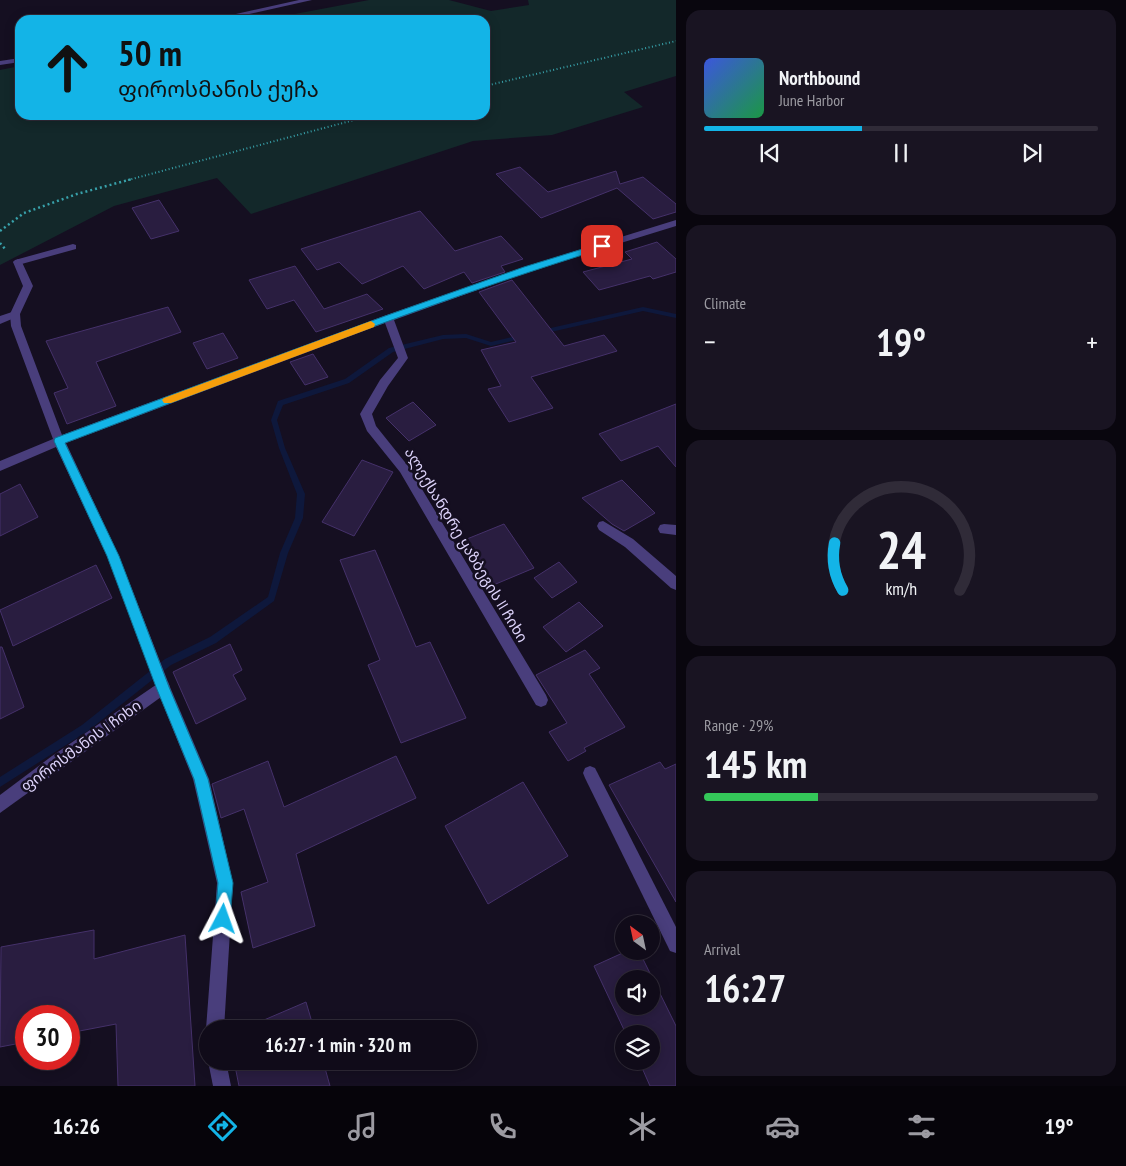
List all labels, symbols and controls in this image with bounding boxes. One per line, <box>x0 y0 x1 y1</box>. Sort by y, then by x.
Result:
text: 50 m <box>118 30 182 76</box>
icon: ahead <box>35 35 100 100</box>
text: Northbound <box>779 66 860 90</box>
text: ფიროსმანის ქუჩა <box>118 75 319 103</box>
text: June Harbor <box>779 90 844 110</box>
icon: previous <box>756 139 784 167</box>
icon: pause <box>887 139 915 167</box>
icon: next <box>1018 139 1046 167</box>
pin <box>581 225 623 267</box>
icon: arrive <box>588 232 616 260</box>
text: Climate <box>704 293 746 313</box>
text: 19° <box>876 317 926 366</box>
text: − <box>704 323 716 360</box>
text: + <box>1086 323 1098 360</box>
street label: ალექსანდრე ყაზბეგის II ჩიხი <box>401 444 532 646</box>
text: 24 <box>876 516 926 583</box>
text: km/h <box>885 577 917 600</box>
street label: ფიროსმანის I ჩიხი <box>17 696 144 796</box>
text: Range · 29% <box>704 715 773 735</box>
text: 145 km <box>704 739 807 788</box>
position arrow <box>196 892 248 944</box>
north arrow <box>615 915 660 960</box>
map controls <box>615 915 660 1070</box>
text: Arrival <box>704 939 740 959</box>
text: 16:27 <box>704 963 786 1012</box>
button: sound <box>615 970 660 1015</box>
speed limit sign: 30 <box>15 1005 80 1070</box>
button: layers <box>615 1025 660 1070</box>
text: 16:27 · 1 min · 320 m <box>265 1033 411 1057</box>
icon: directions <box>205 1109 240 1144</box>
icon: music <box>345 1109 380 1144</box>
icon: phone <box>485 1109 520 1144</box>
icon: climate <box>625 1109 660 1144</box>
icon: car <box>765 1109 800 1144</box>
icon: filters <box>904 1109 939 1144</box>
text: 16:26 <box>52 1112 100 1140</box>
text: 19° <box>1044 1112 1073 1140</box>

